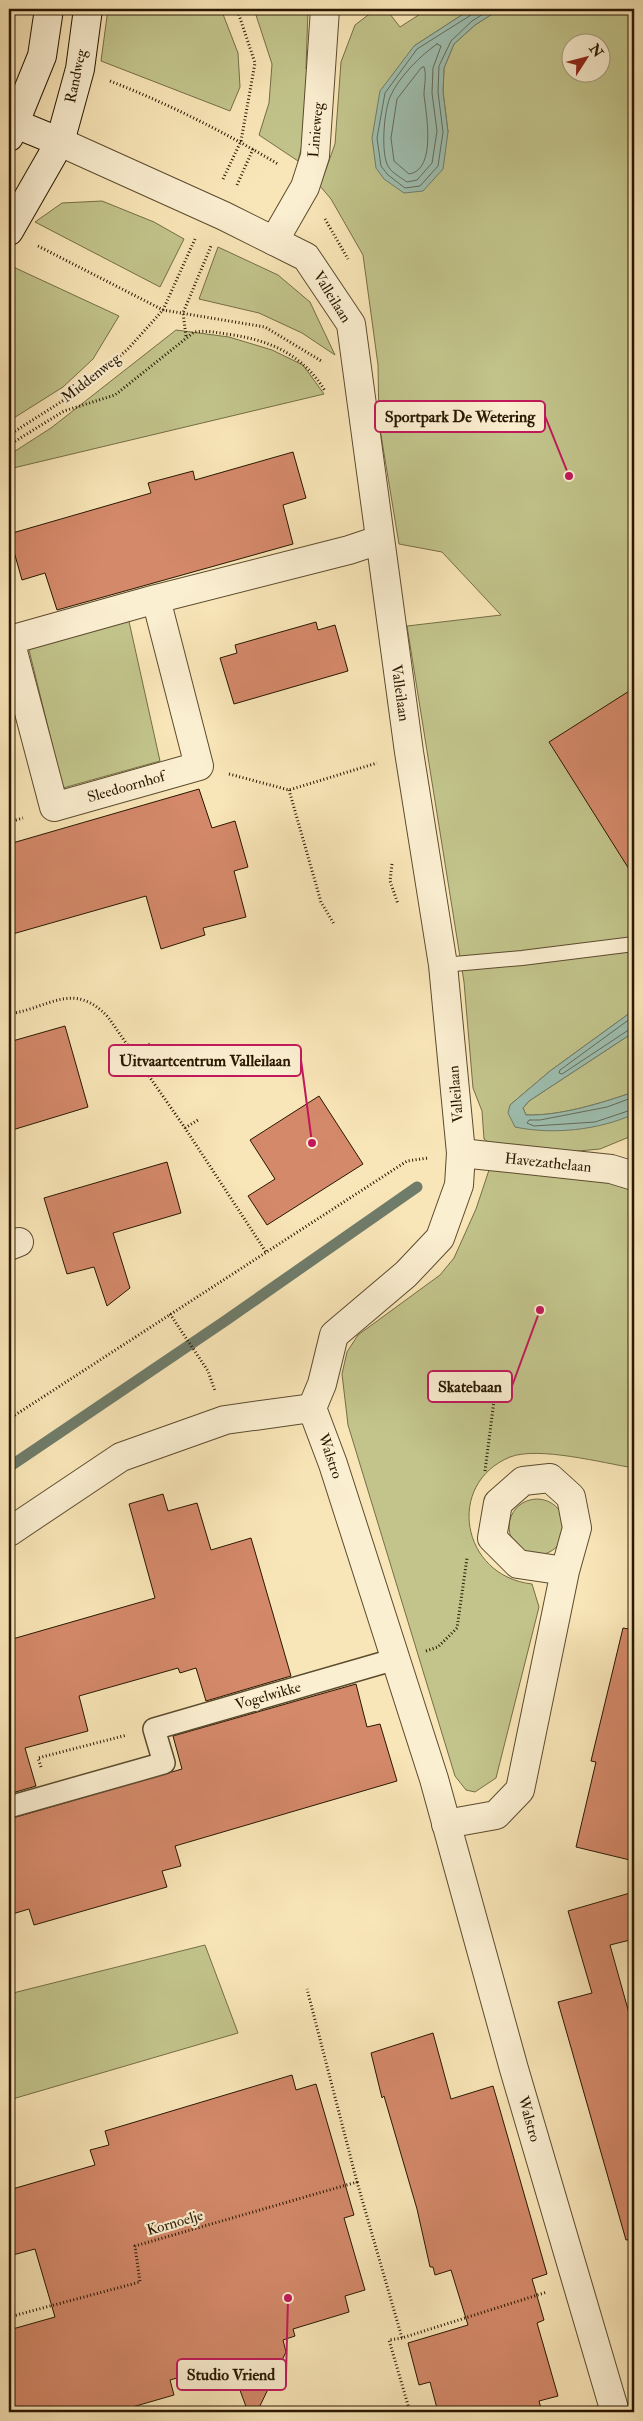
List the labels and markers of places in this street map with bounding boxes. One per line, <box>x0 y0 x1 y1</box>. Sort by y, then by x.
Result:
callout: Sportpark De Wetering <box>375 401 545 432</box>
callout: Uitvaartcentrum Valleilaan <box>109 1045 301 1076</box>
callout: Skatebaan <box>428 1371 512 1402</box>
callout: Studio Vriend <box>177 2359 286 2390</box>

